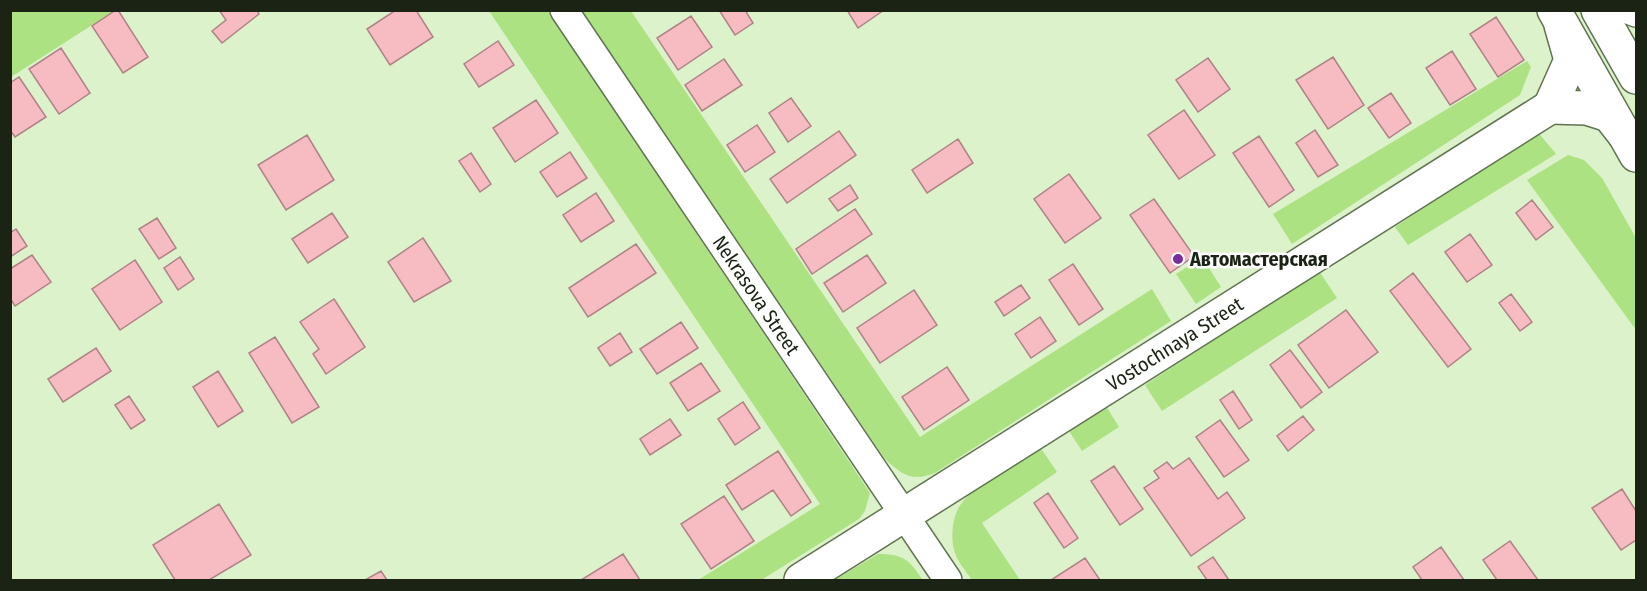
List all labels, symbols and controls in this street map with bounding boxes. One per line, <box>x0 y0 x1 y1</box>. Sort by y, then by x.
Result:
street label: Nekrasova Street <box>707 231 805 360</box>
place label: Автомастерская <box>1189 247 1328 271</box>
marker: Автомастерская <box>1171 252 1185 266</box>
street label: Vostochnaya Street <box>1102 292 1248 396</box>

